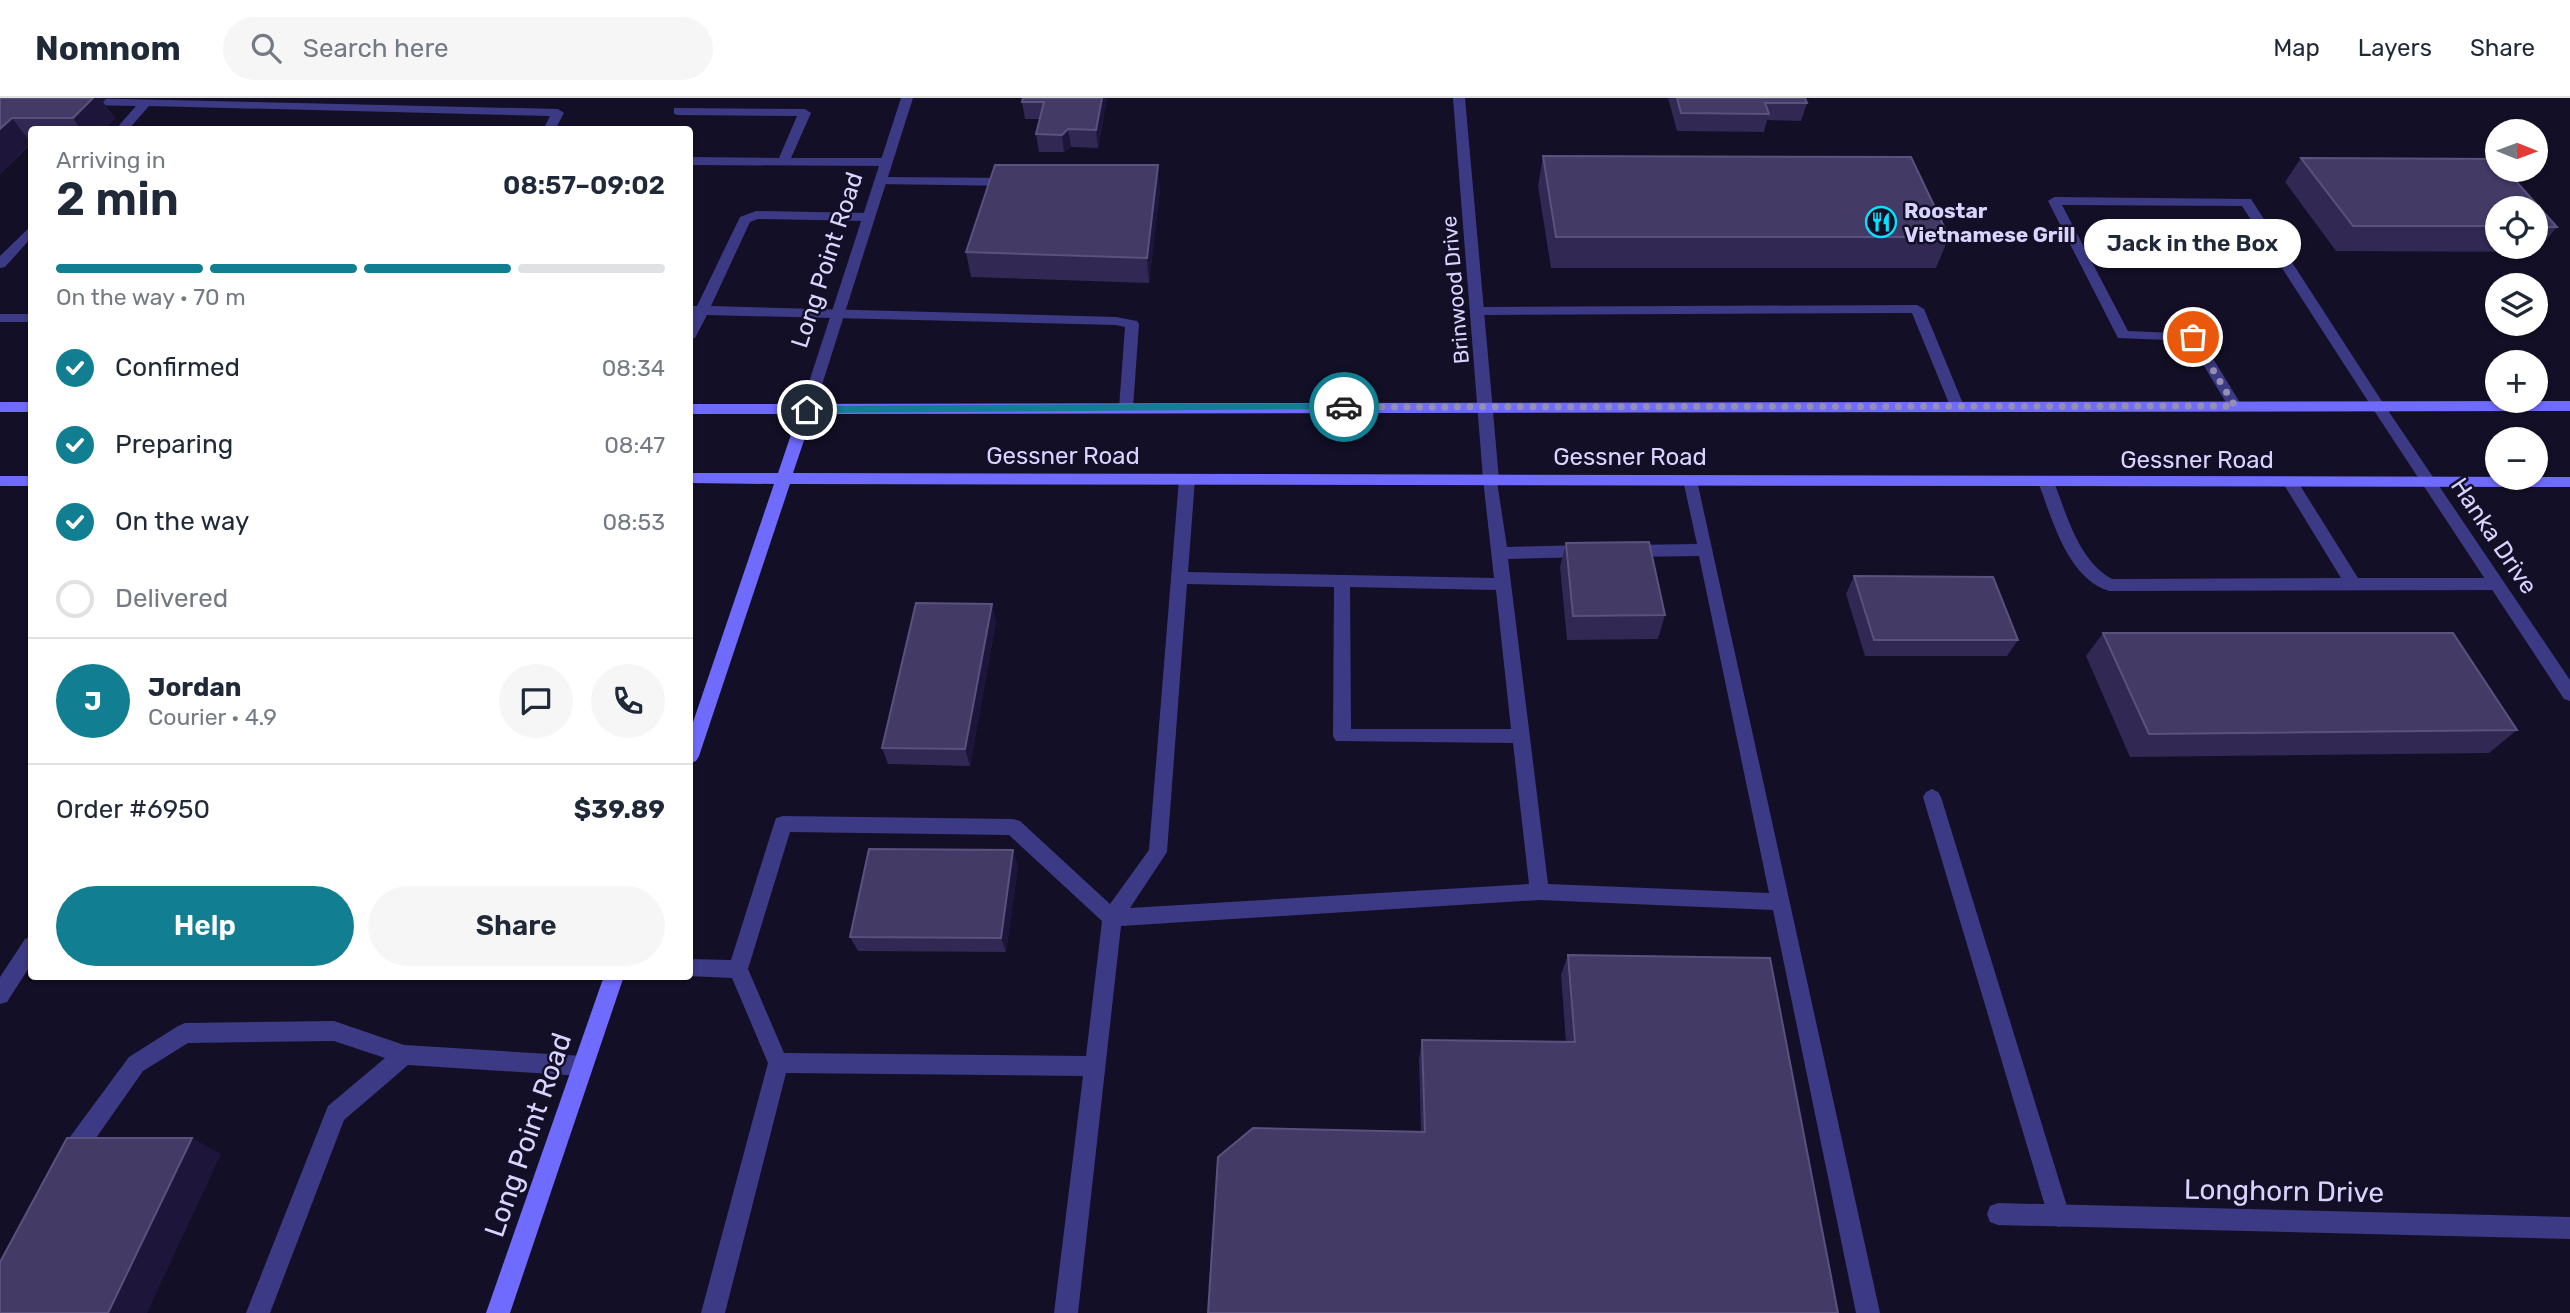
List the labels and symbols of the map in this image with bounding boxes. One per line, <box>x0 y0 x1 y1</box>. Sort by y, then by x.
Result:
north arrow <box>2485 119 2548 182</box>
street label: Long Point Road <box>785 169 869 351</box>
place label: Roostar Vietnamese Grill <box>1904 198 2075 247</box>
restaurant icon: Roostar Vietnamese Grill <box>1864 205 1898 239</box>
street label: Brinwood Drive <box>1436 215 1474 365</box>
callout: Jack in the Box <box>2084 218 2302 267</box>
pin <box>2163 307 2223 367</box>
courier <box>1309 372 1379 442</box>
pin <box>777 380 837 440</box>
street label: Gessner Road <box>986 442 1140 470</box>
street label: Gessner Road <box>1553 443 1707 471</box>
street label: Gessner Road <box>2120 446 2274 474</box>
street label: Hanka Drive <box>2445 473 2543 599</box>
street label: Long Point Road <box>478 1029 578 1241</box>
street label: Longhorn Drive <box>2184 1173 2384 1209</box>

